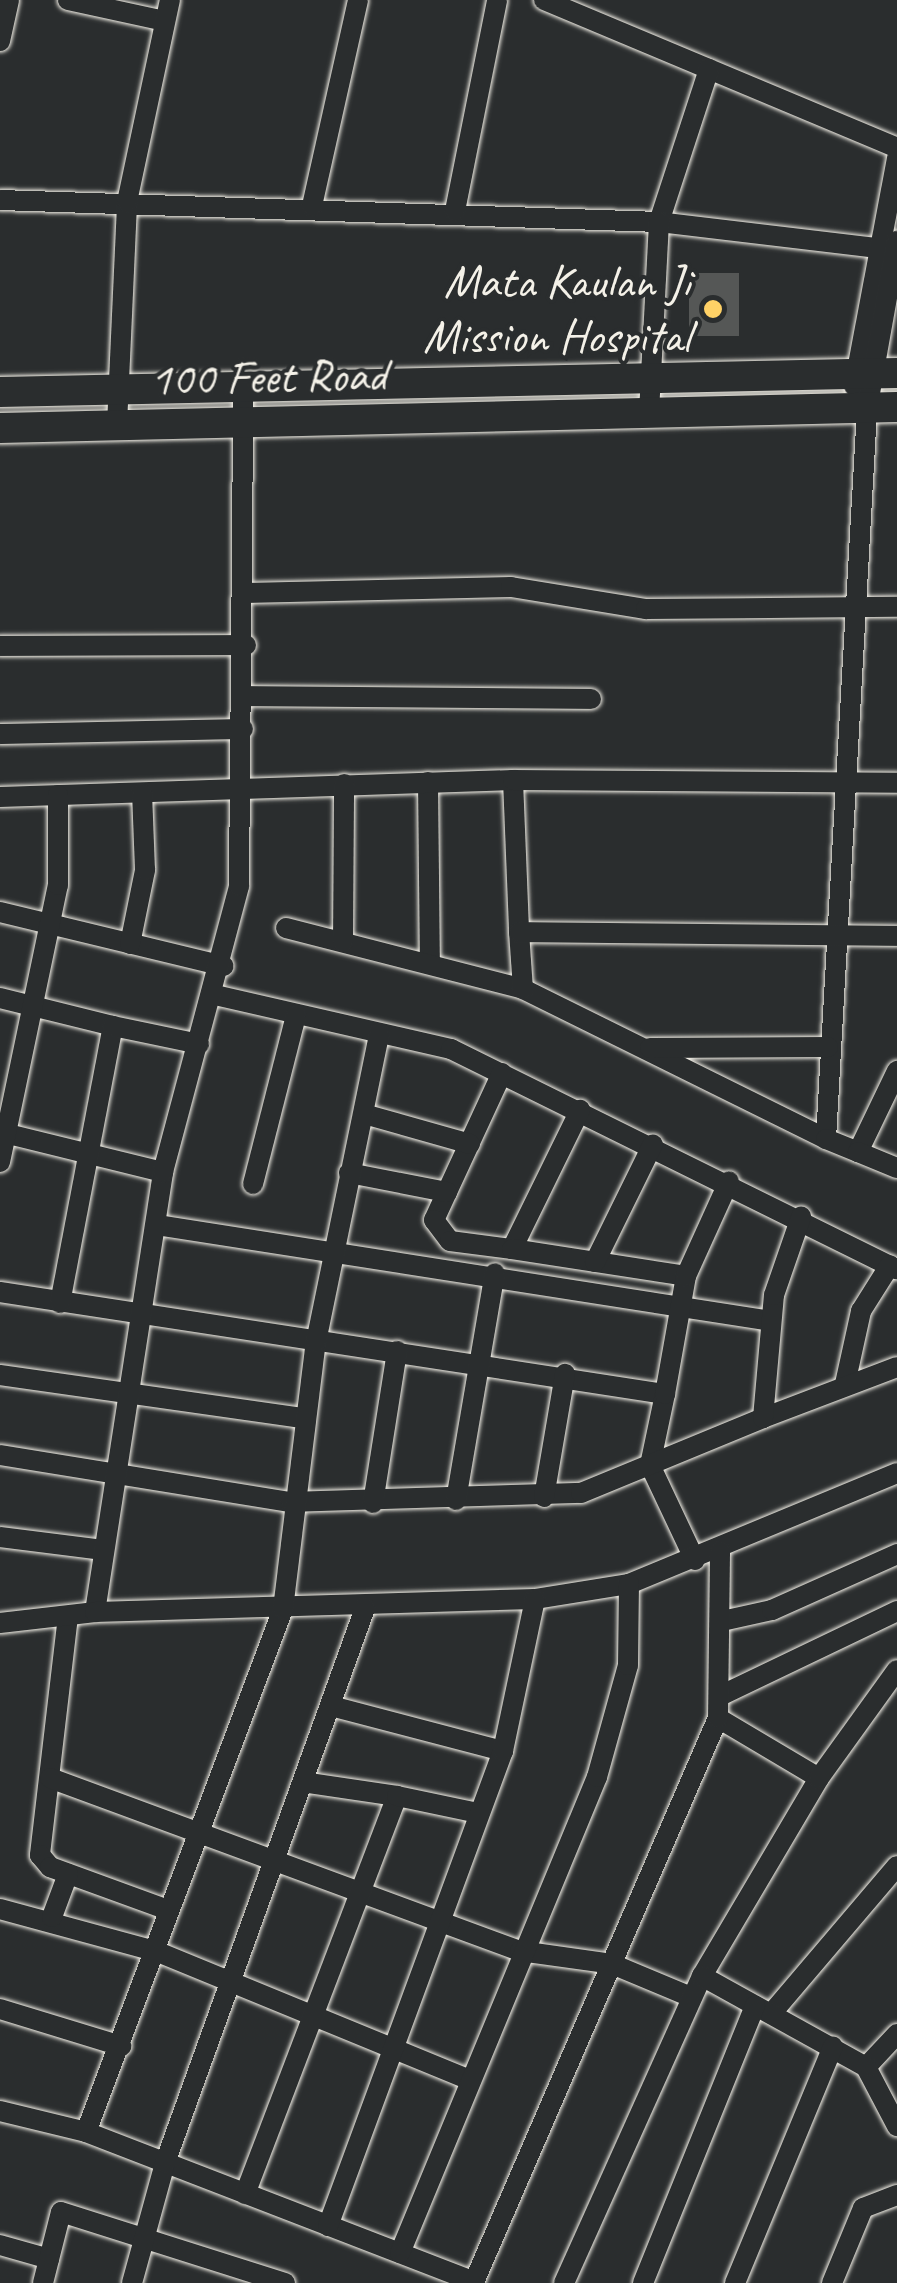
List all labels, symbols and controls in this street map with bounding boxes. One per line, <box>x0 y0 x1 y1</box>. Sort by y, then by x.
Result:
place label: Mata Kaulan Ji Mission Hospital <box>423 252 690 365</box>
marker: Mata Kaulan Ji Mission Hospital <box>700 296 726 322</box>
street label: 100 Feet Road <box>149 346 387 408</box>

